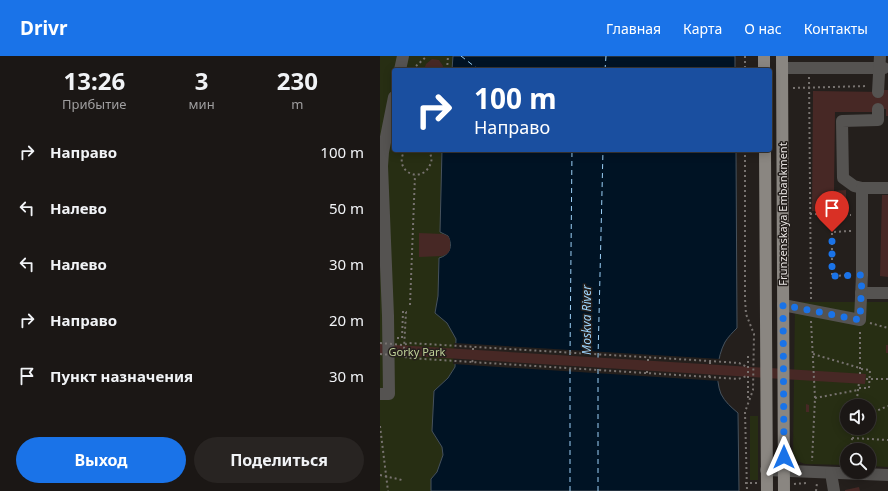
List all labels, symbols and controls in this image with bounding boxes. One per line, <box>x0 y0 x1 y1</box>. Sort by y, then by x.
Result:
text: Drivr <box>20 15 67 41</box>
text: Главная <box>606 19 661 38</box>
text: Карта <box>683 19 722 38</box>
text: О нас <box>744 19 782 38</box>
text: Контакты <box>804 19 868 38</box>
text: 13:26 <box>63 64 125 97</box>
text: 3 <box>195 64 208 97</box>
text: 230 <box>277 64 318 97</box>
text: 100 m <box>474 79 557 117</box>
icon: right <box>408 84 460 136</box>
text: Прибытие <box>62 95 127 113</box>
text: мин <box>189 95 215 113</box>
text: m <box>291 95 303 113</box>
text: Направо <box>474 115 550 139</box>
icon: right <box>16 141 38 163</box>
text: Направо <box>50 142 117 162</box>
text: 100 m <box>320 142 364 162</box>
street label: Frunzenskaya Embankment <box>775 142 790 286</box>
pin <box>815 191 849 232</box>
icon: left <box>16 197 38 219</box>
icon: arrive <box>821 197 843 219</box>
text: Налево <box>50 198 107 218</box>
text: 50 m <box>329 198 364 218</box>
icon: left <box>16 253 38 275</box>
text: Налево <box>50 254 107 274</box>
text: 30 m <box>329 254 364 274</box>
water label: Moskva River <box>578 284 595 355</box>
icon: right <box>16 309 38 331</box>
text: Направо <box>50 310 117 330</box>
text: 20 m <box>329 310 364 330</box>
park label: Gorky Park <box>389 344 446 359</box>
icon: arrive <box>16 365 38 387</box>
text: Пункт назначения <box>50 366 193 386</box>
text: 30 m <box>329 366 364 386</box>
map controls <box>840 399 876 479</box>
button: sound <box>840 399 876 435</box>
position arrow <box>763 436 805 478</box>
button: Выход <box>16 437 186 483</box>
button: Поделиться <box>194 437 364 483</box>
button: search <box>840 443 876 479</box>

